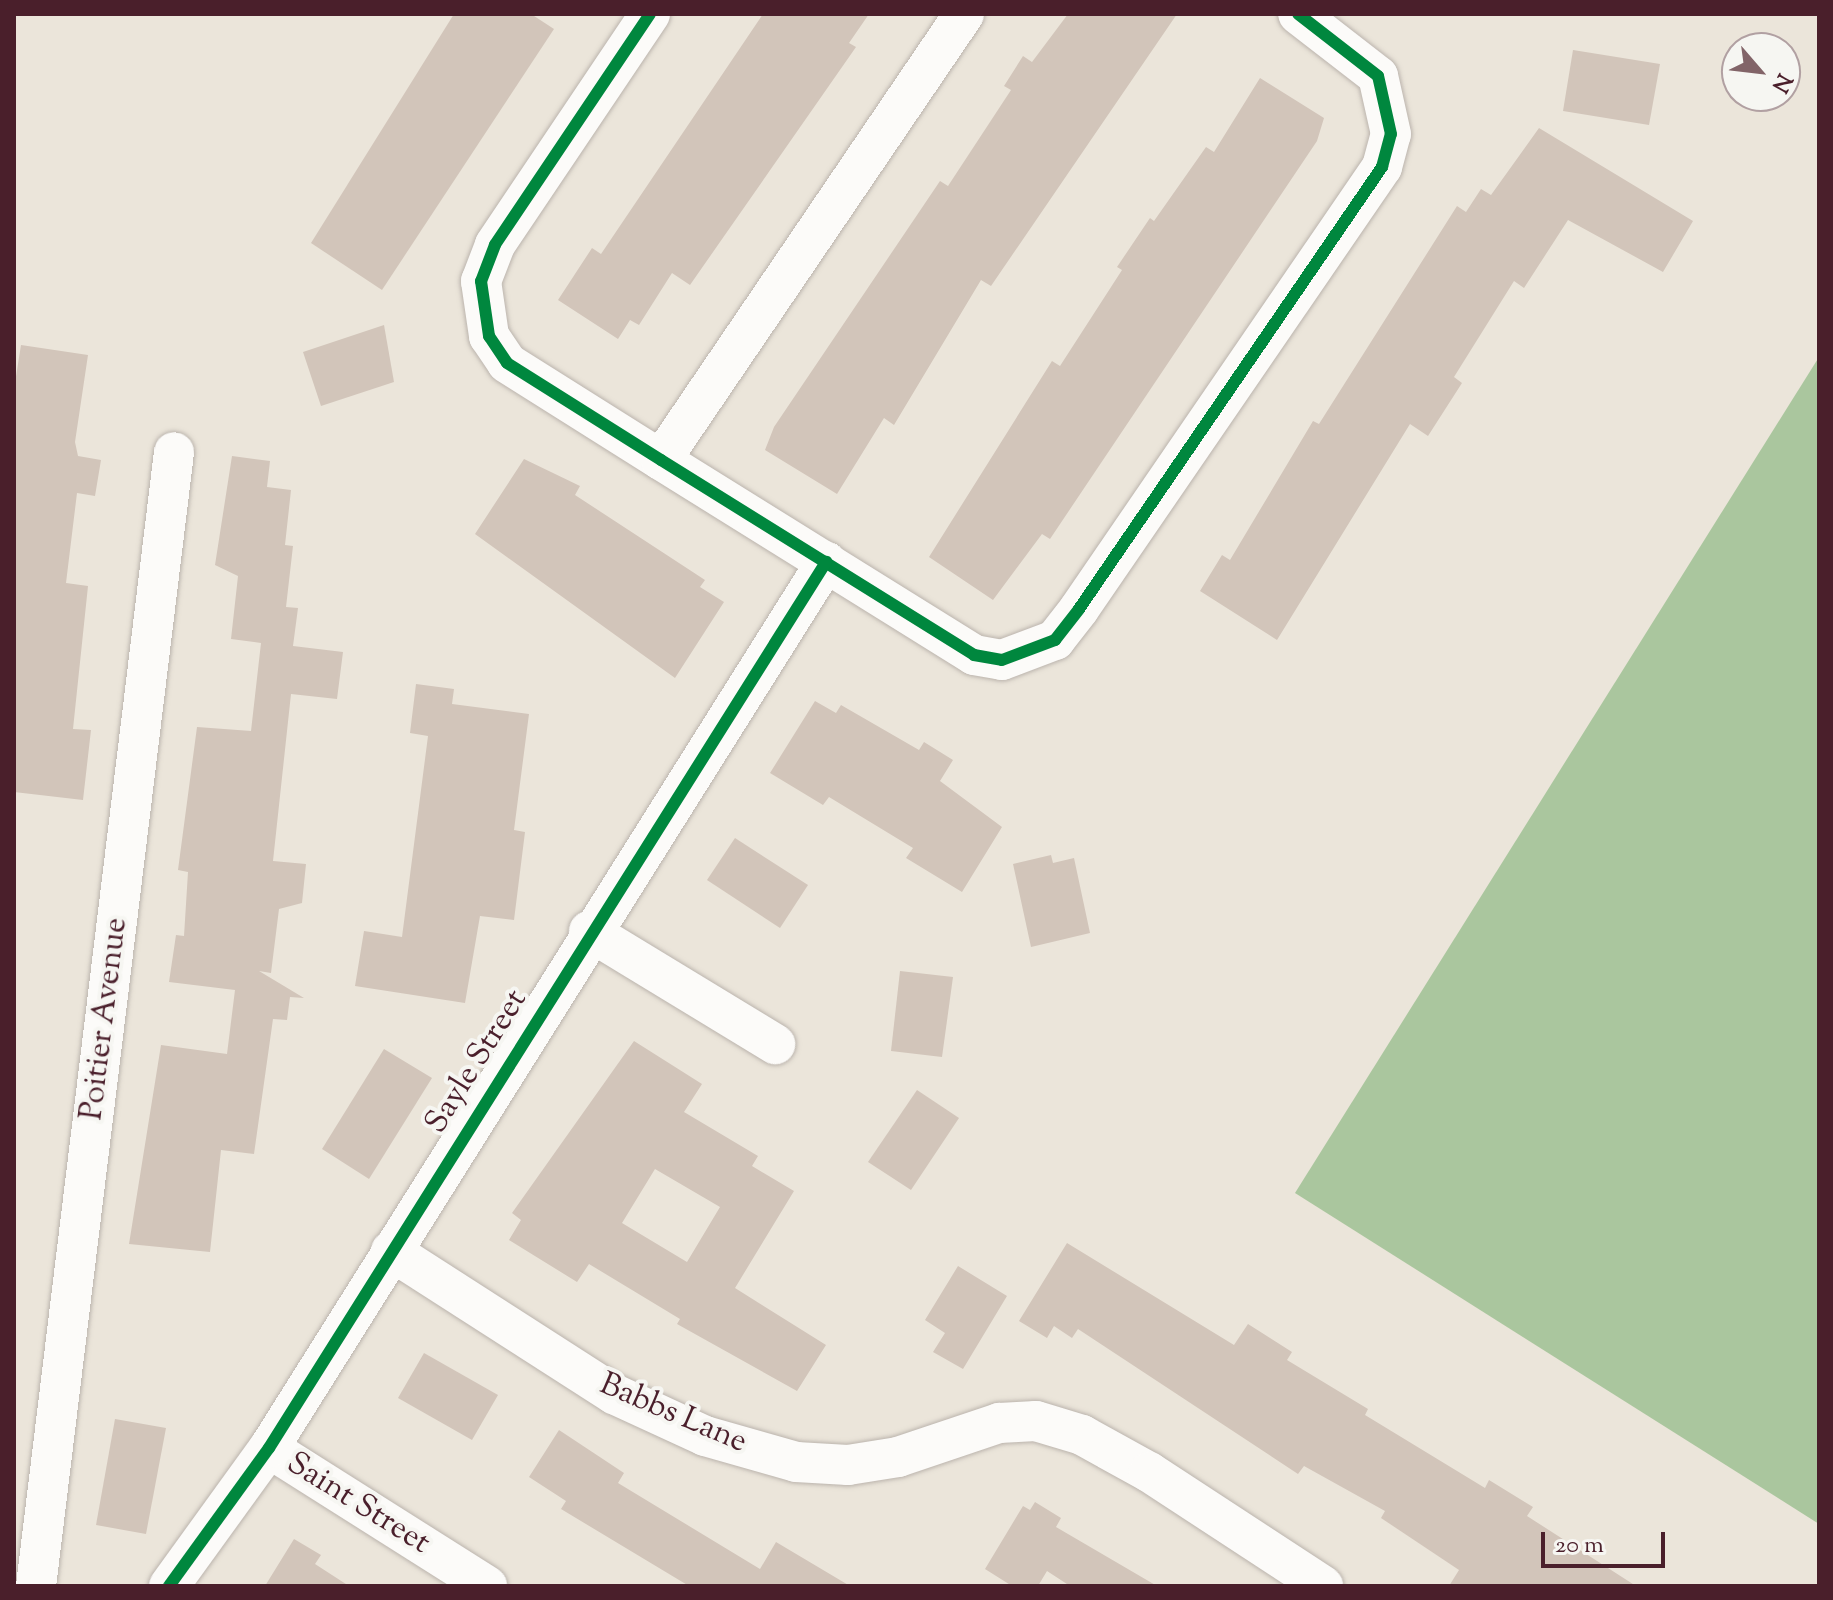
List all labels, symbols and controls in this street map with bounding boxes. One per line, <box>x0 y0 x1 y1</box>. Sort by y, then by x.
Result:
north arrow <box>1721 32 1801 112</box>
text: N <box>1762 67 1799 98</box>
street label: Poitier Avenue <box>74 916 136 1122</box>
street label: Sayle Street <box>418 983 536 1141</box>
street label: Babbs Lane <box>594 1366 752 1462</box>
street label: Saint Street <box>279 1445 437 1563</box>
scale bar <box>1545 1516 1669 1566</box>
text: 20 m <box>1555 1529 1604 1563</box>

